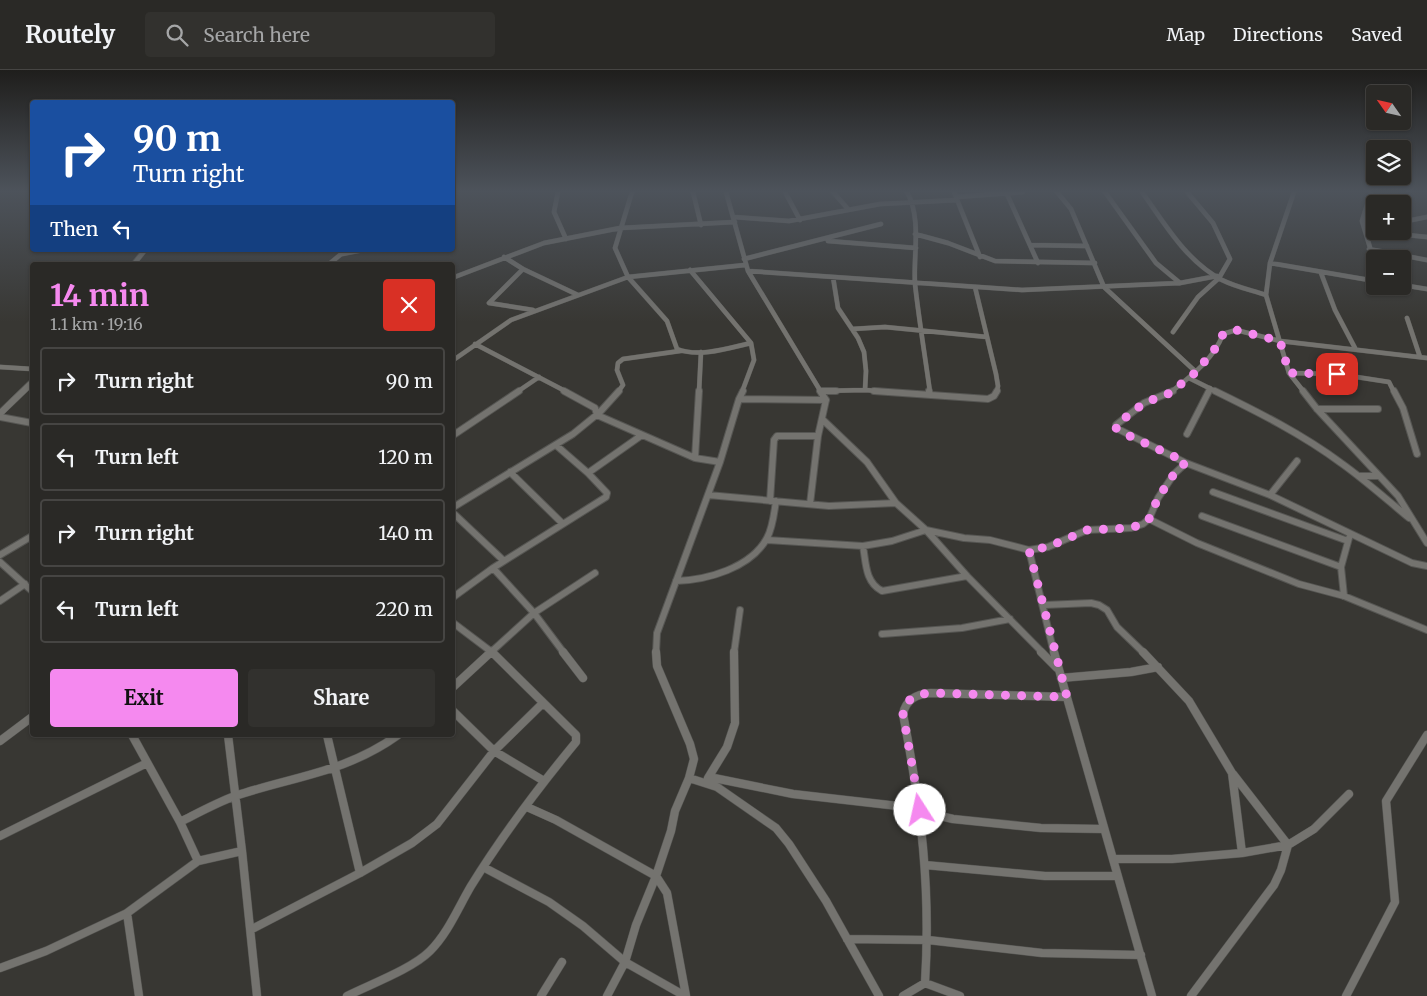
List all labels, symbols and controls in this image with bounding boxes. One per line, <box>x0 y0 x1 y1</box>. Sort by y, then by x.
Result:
search box <box>145 12 495 57</box>
text: Routely <box>25 19 115 50</box>
icon: search <box>163 21 191 49</box>
text: Search here <box>203 23 310 47</box>
text: Map <box>1167 23 1205 46</box>
text: Directions <box>1233 23 1323 46</box>
text: Saved <box>1351 23 1402 46</box>
north arrow <box>1366 85 1411 130</box>
map controls <box>1366 85 1411 295</box>
text: 90 m <box>133 117 221 161</box>
icon: right <box>50 120 115 185</box>
button: layers <box>1366 140 1411 185</box>
text: Turn right <box>133 160 244 188</box>
button: + <box>1366 195 1411 240</box>
icon: left <box>108 215 136 243</box>
text: Then <box>50 217 98 241</box>
button: − <box>1366 250 1411 295</box>
text: 14 min <box>50 276 149 314</box>
button: close <box>383 279 435 331</box>
text: 1.1 km · 19:16 <box>50 314 143 334</box>
pin <box>1316 353 1358 395</box>
icon: arrive <box>1323 360 1351 388</box>
icon: right <box>52 367 80 395</box>
text: Turn right <box>95 369 194 393</box>
text: 90 m <box>386 369 433 393</box>
icon: left <box>52 443 80 471</box>
text: Turn left <box>95 445 179 469</box>
text: 120 m <box>378 445 433 469</box>
icon: right <box>52 519 80 547</box>
text: Turn right <box>95 521 194 545</box>
text: 140 m <box>378 521 433 545</box>
icon: left <box>52 595 80 623</box>
text: Turn left <box>95 597 179 621</box>
text: 220 m <box>376 597 433 621</box>
button: Exit <box>50 669 238 727</box>
button: Share <box>248 669 435 727</box>
position arrow <box>893 783 945 835</box>

